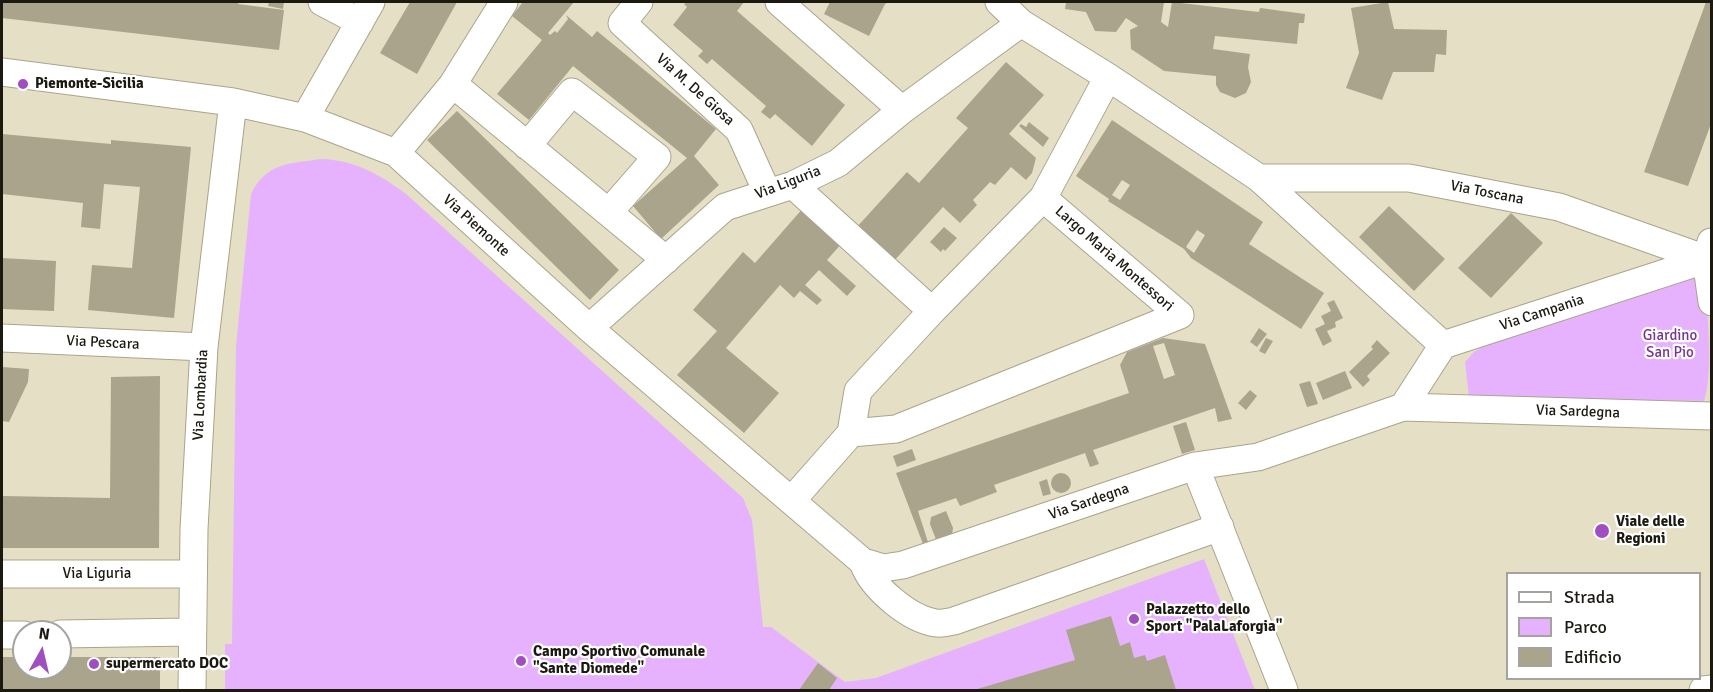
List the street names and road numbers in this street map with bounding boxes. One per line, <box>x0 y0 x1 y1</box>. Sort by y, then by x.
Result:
street label: Via M. De Giosa <box>652 50 738 130</box>
street label: Via Liguria <box>753 162 823 204</box>
street label: Via Toscana <box>1449 177 1525 209</box>
street label: Via Piemonte <box>439 191 513 261</box>
street label: Largo Maria Montessori <box>1051 202 1177 316</box>
street label: Via Campania <box>1498 291 1586 335</box>
street label: Via Pescara <box>66 332 140 354</box>
street label: Via Lombardia <box>190 349 212 441</box>
street label: Via Sardegna <box>1536 402 1620 422</box>
street label: Via Sardegna <box>1046 480 1132 524</box>
street label: Via Liguria <box>63 565 131 583</box>

